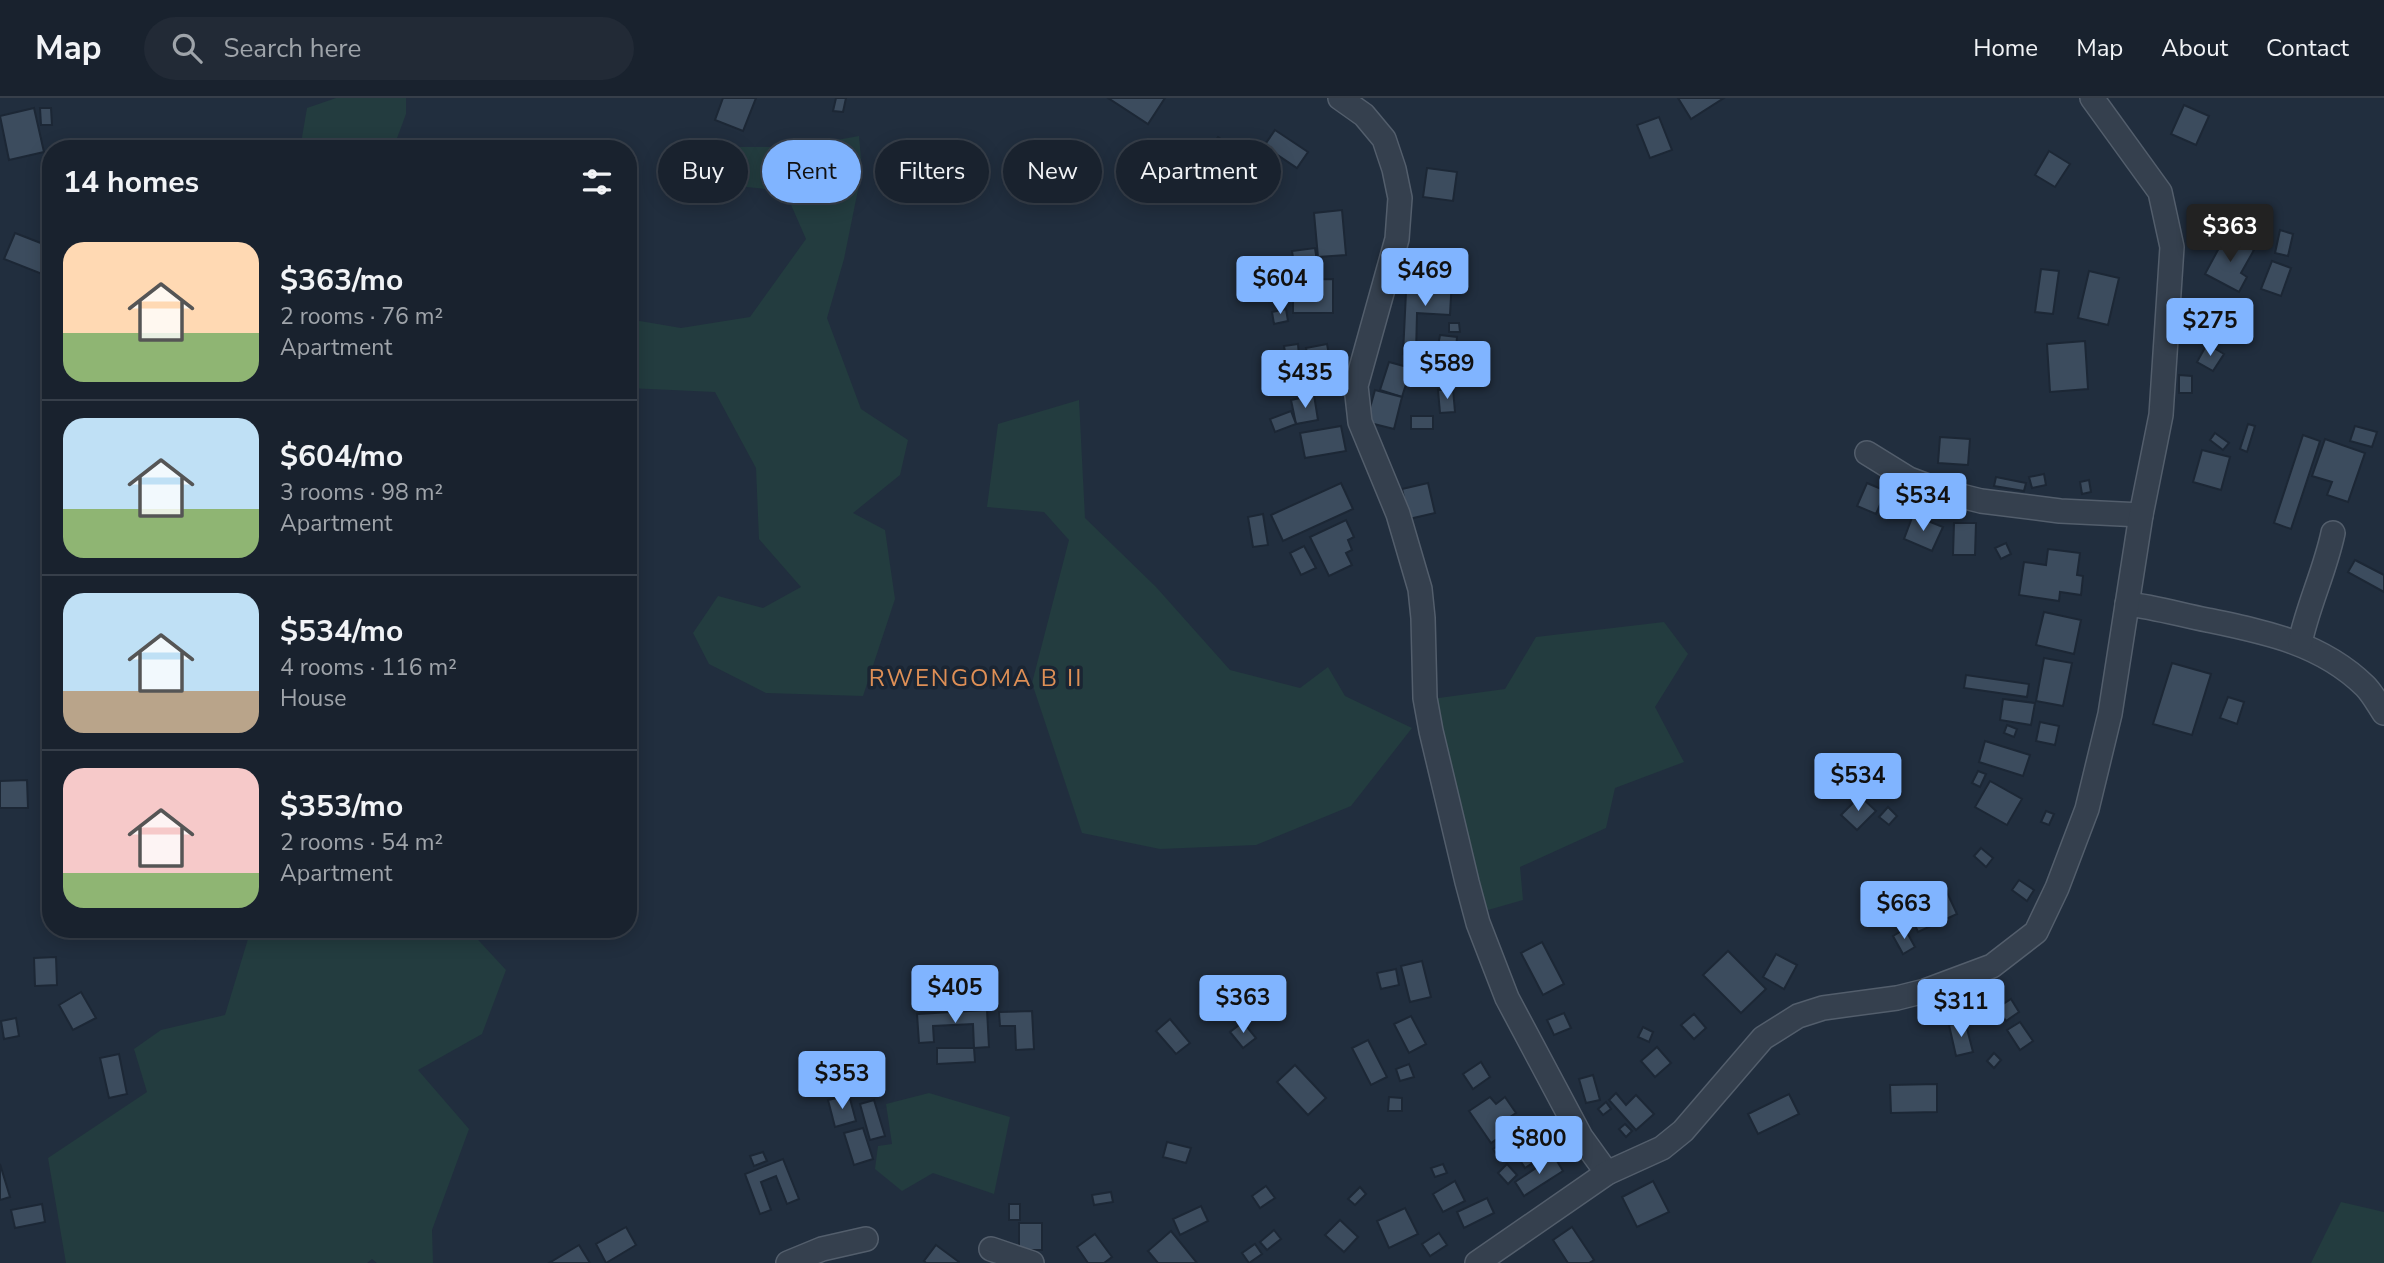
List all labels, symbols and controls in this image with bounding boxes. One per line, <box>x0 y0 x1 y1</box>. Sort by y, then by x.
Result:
search box <box>144 17 634 80</box>
text: Map <box>35 26 102 71</box>
icon: search <box>168 29 206 67</box>
text: Search here <box>224 31 361 66</box>
text: Home <box>1973 32 2038 64</box>
text: Map <box>2076 32 2123 64</box>
text: About <box>2161 32 2228 64</box>
text: Contact <box>2266 32 2349 64</box>
chip: Buy <box>658 140 748 203</box>
chip: Rent <box>762 140 861 203</box>
chip: Filters <box>875 140 989 203</box>
chip: New <box>1003 140 1102 203</box>
chip: Apartment <box>1116 140 1281 203</box>
text: 14 homes <box>63 162 199 203</box>
icon: filters <box>578 163 616 201</box>
pin: $363 <box>2189 204 2271 264</box>
text: $363 <box>2202 211 2258 242</box>
pin: $469 <box>1384 248 1466 308</box>
text: $469 <box>1397 255 1453 286</box>
pin: $604 <box>1239 256 1321 316</box>
text: $363/mo <box>280 260 403 301</box>
text: $604 <box>1252 263 1308 294</box>
icon: home <box>119 270 203 354</box>
pin: $275 <box>2169 299 2251 358</box>
text: 2 rooms · 76 m² <box>280 301 443 332</box>
text: $275 <box>2182 305 2238 336</box>
text: Apartment <box>280 332 392 363</box>
pin: $589 <box>1406 342 1488 401</box>
text: $589 <box>1419 348 1475 379</box>
pin: $435 <box>1264 350 1346 410</box>
text: $435 <box>1277 357 1333 388</box>
text: $604/mo <box>280 436 403 477</box>
icon: home <box>119 446 203 530</box>
pin: $534 <box>1882 474 1964 533</box>
text: 3 rooms · 98 m² <box>280 477 443 508</box>
text: $534 <box>1895 480 1951 511</box>
text: Apartment <box>280 508 392 539</box>
text: $534/mo <box>280 611 403 652</box>
icon: home <box>119 621 203 705</box>
text: 4 rooms · 116 m² <box>280 652 457 683</box>
district label: RWENGOMA B II <box>869 662 1083 694</box>
text: House <box>280 683 347 714</box>
pin: $534 <box>1817 754 1899 813</box>
text: $534 <box>1830 760 1886 791</box>
text: $353/mo <box>280 786 403 827</box>
icon: home <box>119 796 203 880</box>
text: 2 rooms · 54 m² <box>280 827 443 858</box>
text: Apartment <box>280 858 392 889</box>
pin: $663 <box>1863 882 1945 941</box>
text: $663 <box>1876 888 1932 919</box>
pin: $405 <box>914 965 996 1025</box>
text: $405 <box>927 972 983 1003</box>
pin: $363 <box>1202 976 1284 1035</box>
pin: $311 <box>1920 979 2002 1039</box>
text: $363 <box>1215 982 1271 1013</box>
text: $311 <box>1933 986 1989 1017</box>
pin: $353 <box>801 1052 883 1111</box>
text: $353 <box>814 1058 870 1089</box>
pin: $800 <box>1498 1116 1580 1176</box>
text: $800 <box>1511 1123 1567 1154</box>

